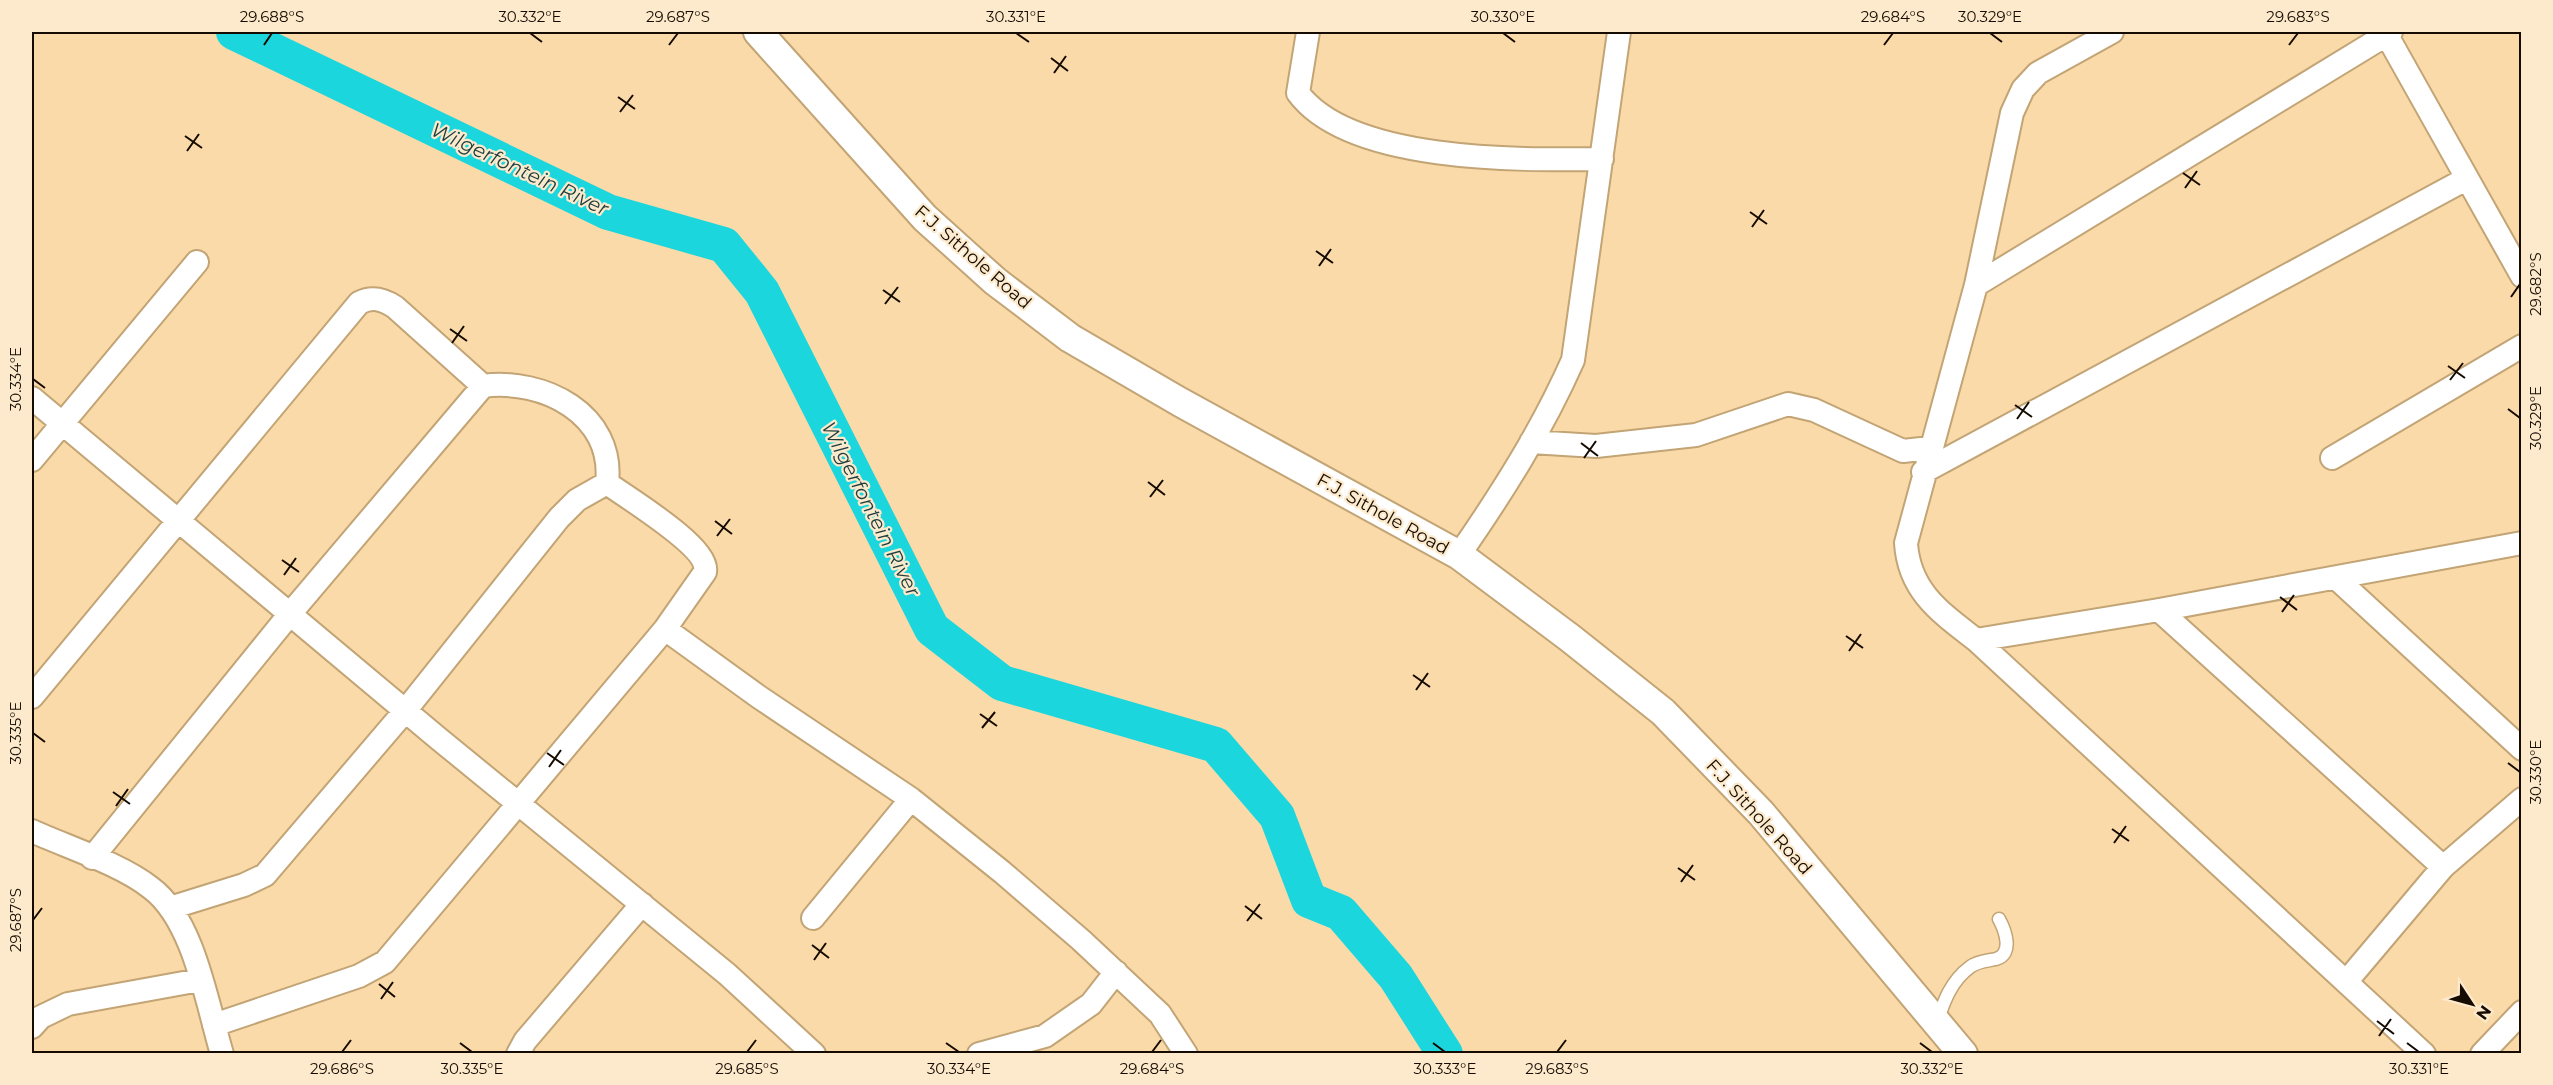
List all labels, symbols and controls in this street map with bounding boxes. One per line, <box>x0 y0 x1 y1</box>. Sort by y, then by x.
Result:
text: 29.688°S <box>240 7 304 26</box>
text: 30.332°E <box>498 7 562 26</box>
text: 29.687°S <box>646 7 710 26</box>
text: 30.331°E <box>986 7 1046 26</box>
text: 30.330°E <box>1471 7 1535 26</box>
text: 29.684°S <box>1861 7 1925 26</box>
text: 30.329°E <box>1958 7 2022 26</box>
text: 29.683°S <box>2266 7 2330 26</box>
water label: Wilgerfontein River <box>427 117 613 221</box>
street label: F.J. Sithole Road <box>910 200 1036 314</box>
text: 29.682°S <box>2526 252 2545 316</box>
text: 30.334°E <box>6 347 25 411</box>
text: 30.329°E <box>2526 386 2545 450</box>
water label: Wilgerfontein River <box>816 418 926 601</box>
street label: F.J. Sithole Road <box>1313 469 1453 559</box>
text: 30.335°E <box>6 702 25 764</box>
text: 30.330°E <box>2526 740 2545 804</box>
street label: F.J. Sithole Road <box>1701 755 1817 879</box>
text: 29.687°S <box>6 888 25 952</box>
north arrow <box>2442 974 2502 1034</box>
text: N <box>2472 1002 2495 1023</box>
text: 29.686°S <box>310 1059 374 1078</box>
text: 30.335°E <box>441 1059 503 1078</box>
text: 29.685°S <box>715 1059 779 1078</box>
text: 30.334°E <box>927 1059 991 1078</box>
text: 29.684°S <box>1120 1059 1184 1078</box>
text: 30.333°E <box>1414 1059 1476 1078</box>
text: 29.683°S <box>1525 1059 1589 1078</box>
text: 30.332°E <box>1900 1059 1964 1078</box>
text: 30.331°E <box>2389 1059 2449 1078</box>

